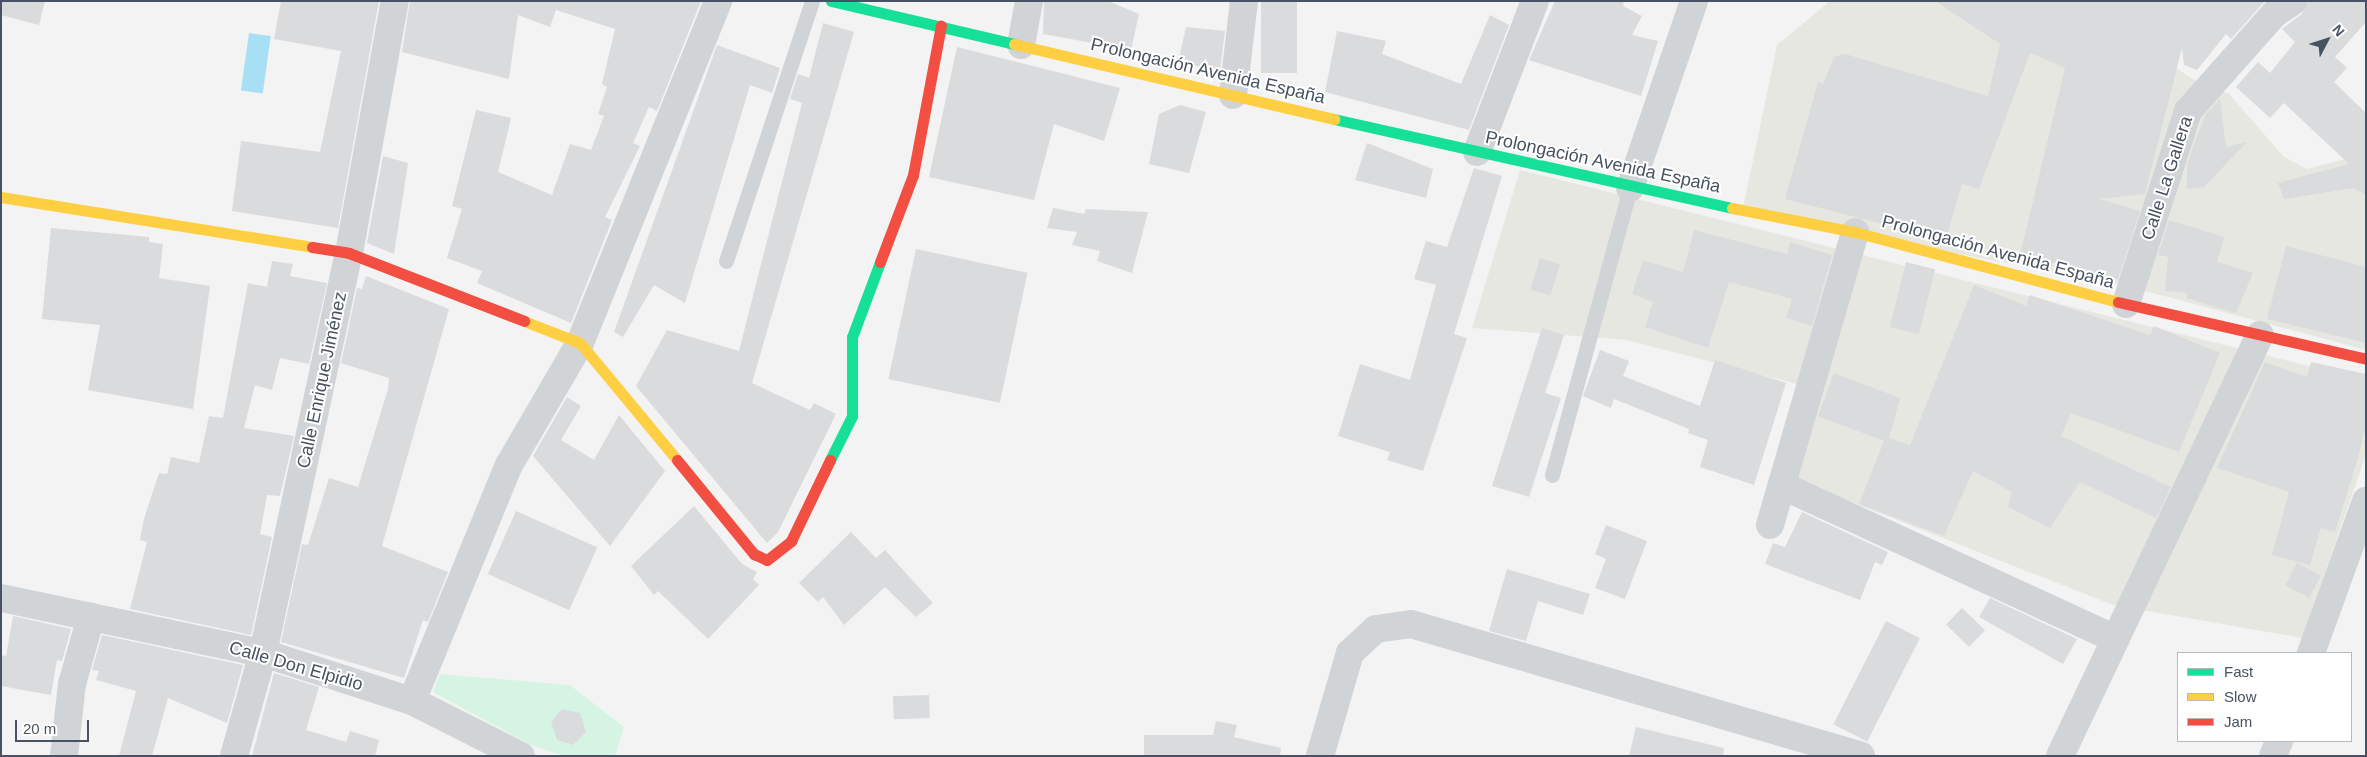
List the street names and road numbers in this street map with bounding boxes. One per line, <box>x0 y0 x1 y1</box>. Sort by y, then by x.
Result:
street label: Prolongación Avenida España <box>1088 33 1328 109</box>
street label: Calle La Gallera <box>2137 113 2197 243</box>
street label: Prolongación Avenida España <box>1483 126 1723 198</box>
street label: Prolongación Avenida España <box>1879 210 2117 294</box>
street label: Calle Enrique Jiménez <box>293 290 351 470</box>
street label: Calle Don Elpidio <box>227 637 365 695</box>

